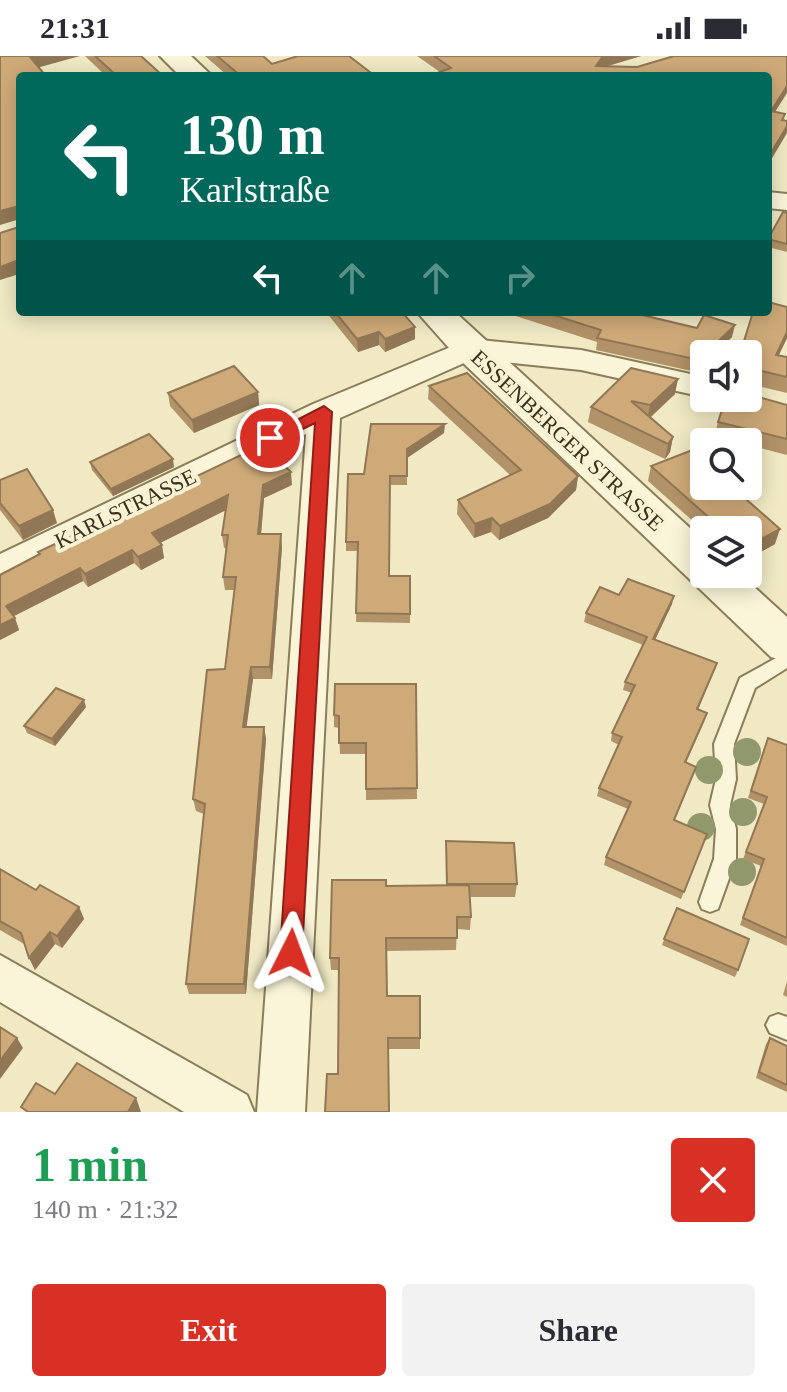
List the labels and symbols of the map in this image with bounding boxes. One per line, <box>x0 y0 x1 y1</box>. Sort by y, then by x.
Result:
street label: ESSENBERGER STRASSE <box>466 345 669 536</box>
pin <box>236 404 304 472</box>
street label: KARLSTRASSE <box>51 463 200 553</box>
position arrow <box>249 911 333 995</box>

